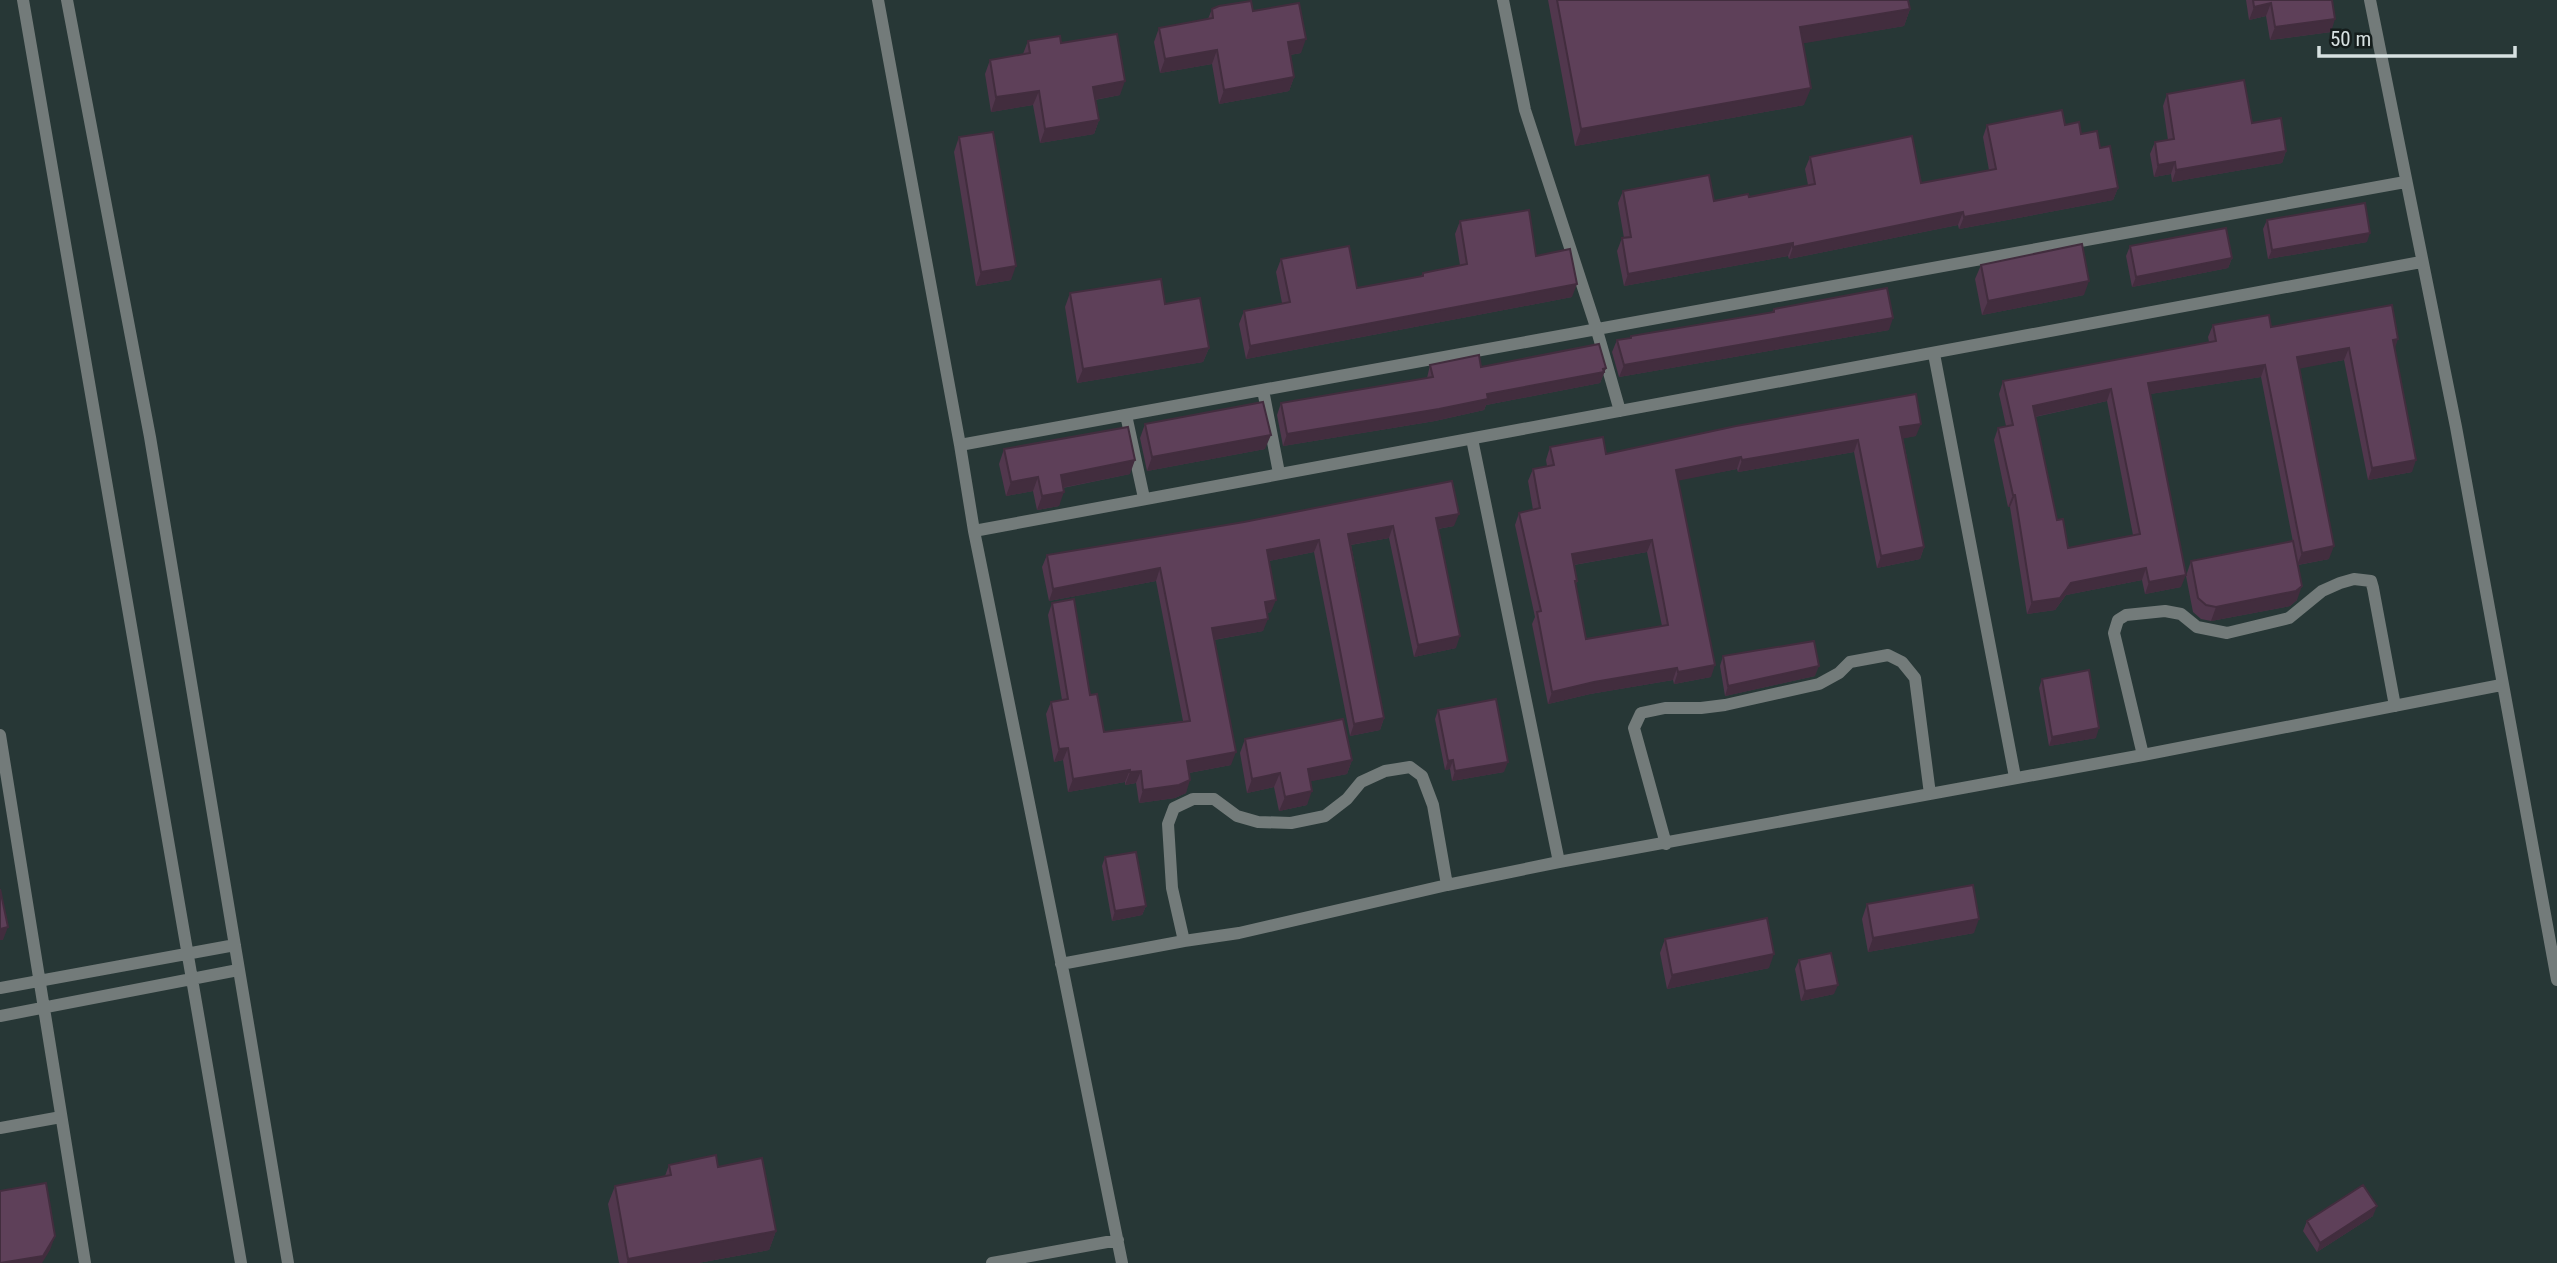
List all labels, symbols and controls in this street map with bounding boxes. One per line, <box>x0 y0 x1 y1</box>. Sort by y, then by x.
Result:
scale bar <box>2319 14 2515 58</box>
text: 50 m <box>2330 27 2371 51</box>

